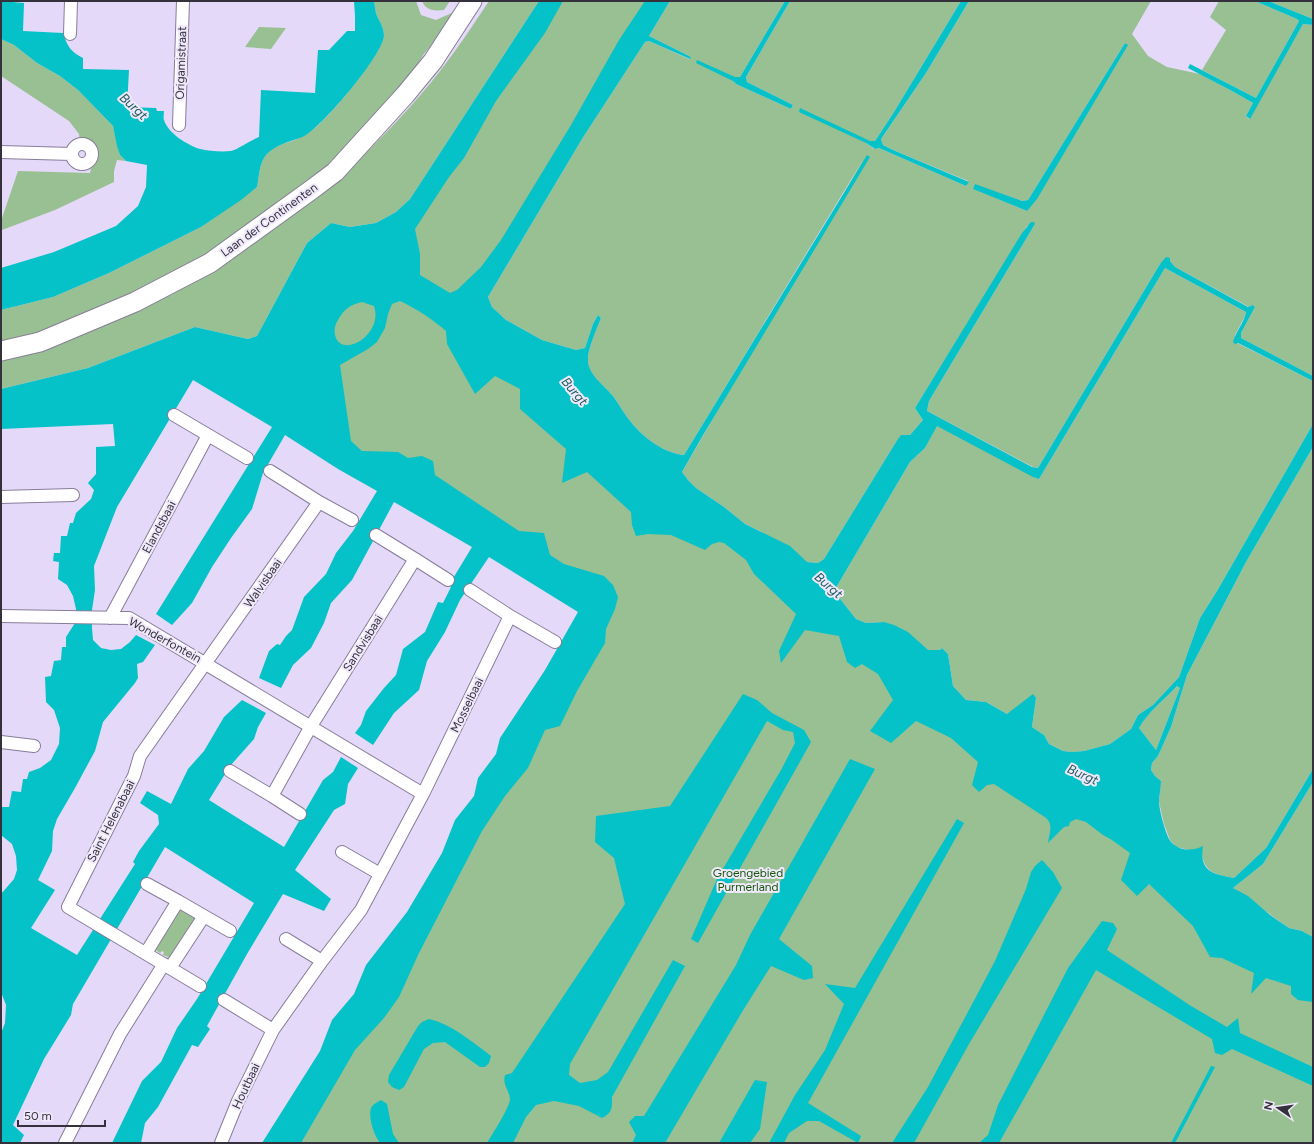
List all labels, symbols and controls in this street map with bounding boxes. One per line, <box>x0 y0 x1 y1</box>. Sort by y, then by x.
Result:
street label: Origamistraat <box>173 26 189 100</box>
water label: Burgt <box>117 90 151 124</box>
street label: Laan der Continenten <box>218 180 320 260</box>
water label: Burgt <box>558 374 591 409</box>
street label: Elandsbaai <box>139 498 179 556</box>
street label: Walvisbaai <box>241 556 285 610</box>
water label: Burgt <box>812 569 846 602</box>
street label: Sandvisbaai <box>340 612 386 674</box>
street label: Wonderfontein <box>126 614 204 666</box>
street label: Mosselbaai <box>448 675 486 735</box>
water label: Burgt <box>1065 761 1101 788</box>
street label: Saint Helenabaai <box>84 778 138 864</box>
park label: Groengebied Purmerland <box>713 866 783 894</box>
street label: Houtbaai <box>229 1061 263 1111</box>
north arrow <box>1258 1088 1298 1128</box>
text: N <box>1261 1100 1276 1111</box>
scale bar <box>18 1102 105 1128</box>
text: 50 m <box>24 1109 52 1123</box>

